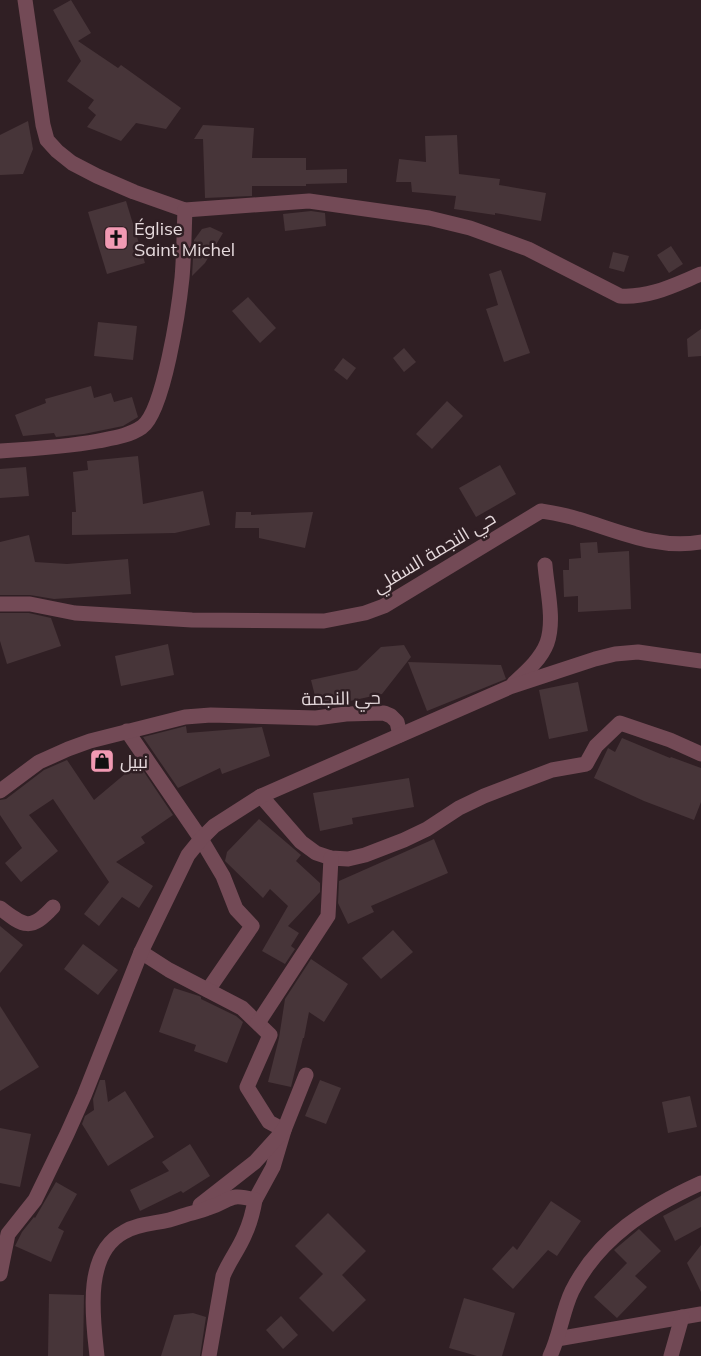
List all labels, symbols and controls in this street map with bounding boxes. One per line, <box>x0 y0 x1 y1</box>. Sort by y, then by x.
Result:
place label: Église Saint Michel <box>134 217 235 261</box>
church icon: Église Saint Michel <box>103 225 129 251</box>
street label: حي النجمة السفلي <box>368 506 501 600</box>
street label: حي النجمة <box>301 686 381 713</box>
shop icon: نبيل <box>89 748 115 774</box>
place label: نبيل <box>120 750 148 773</box>

